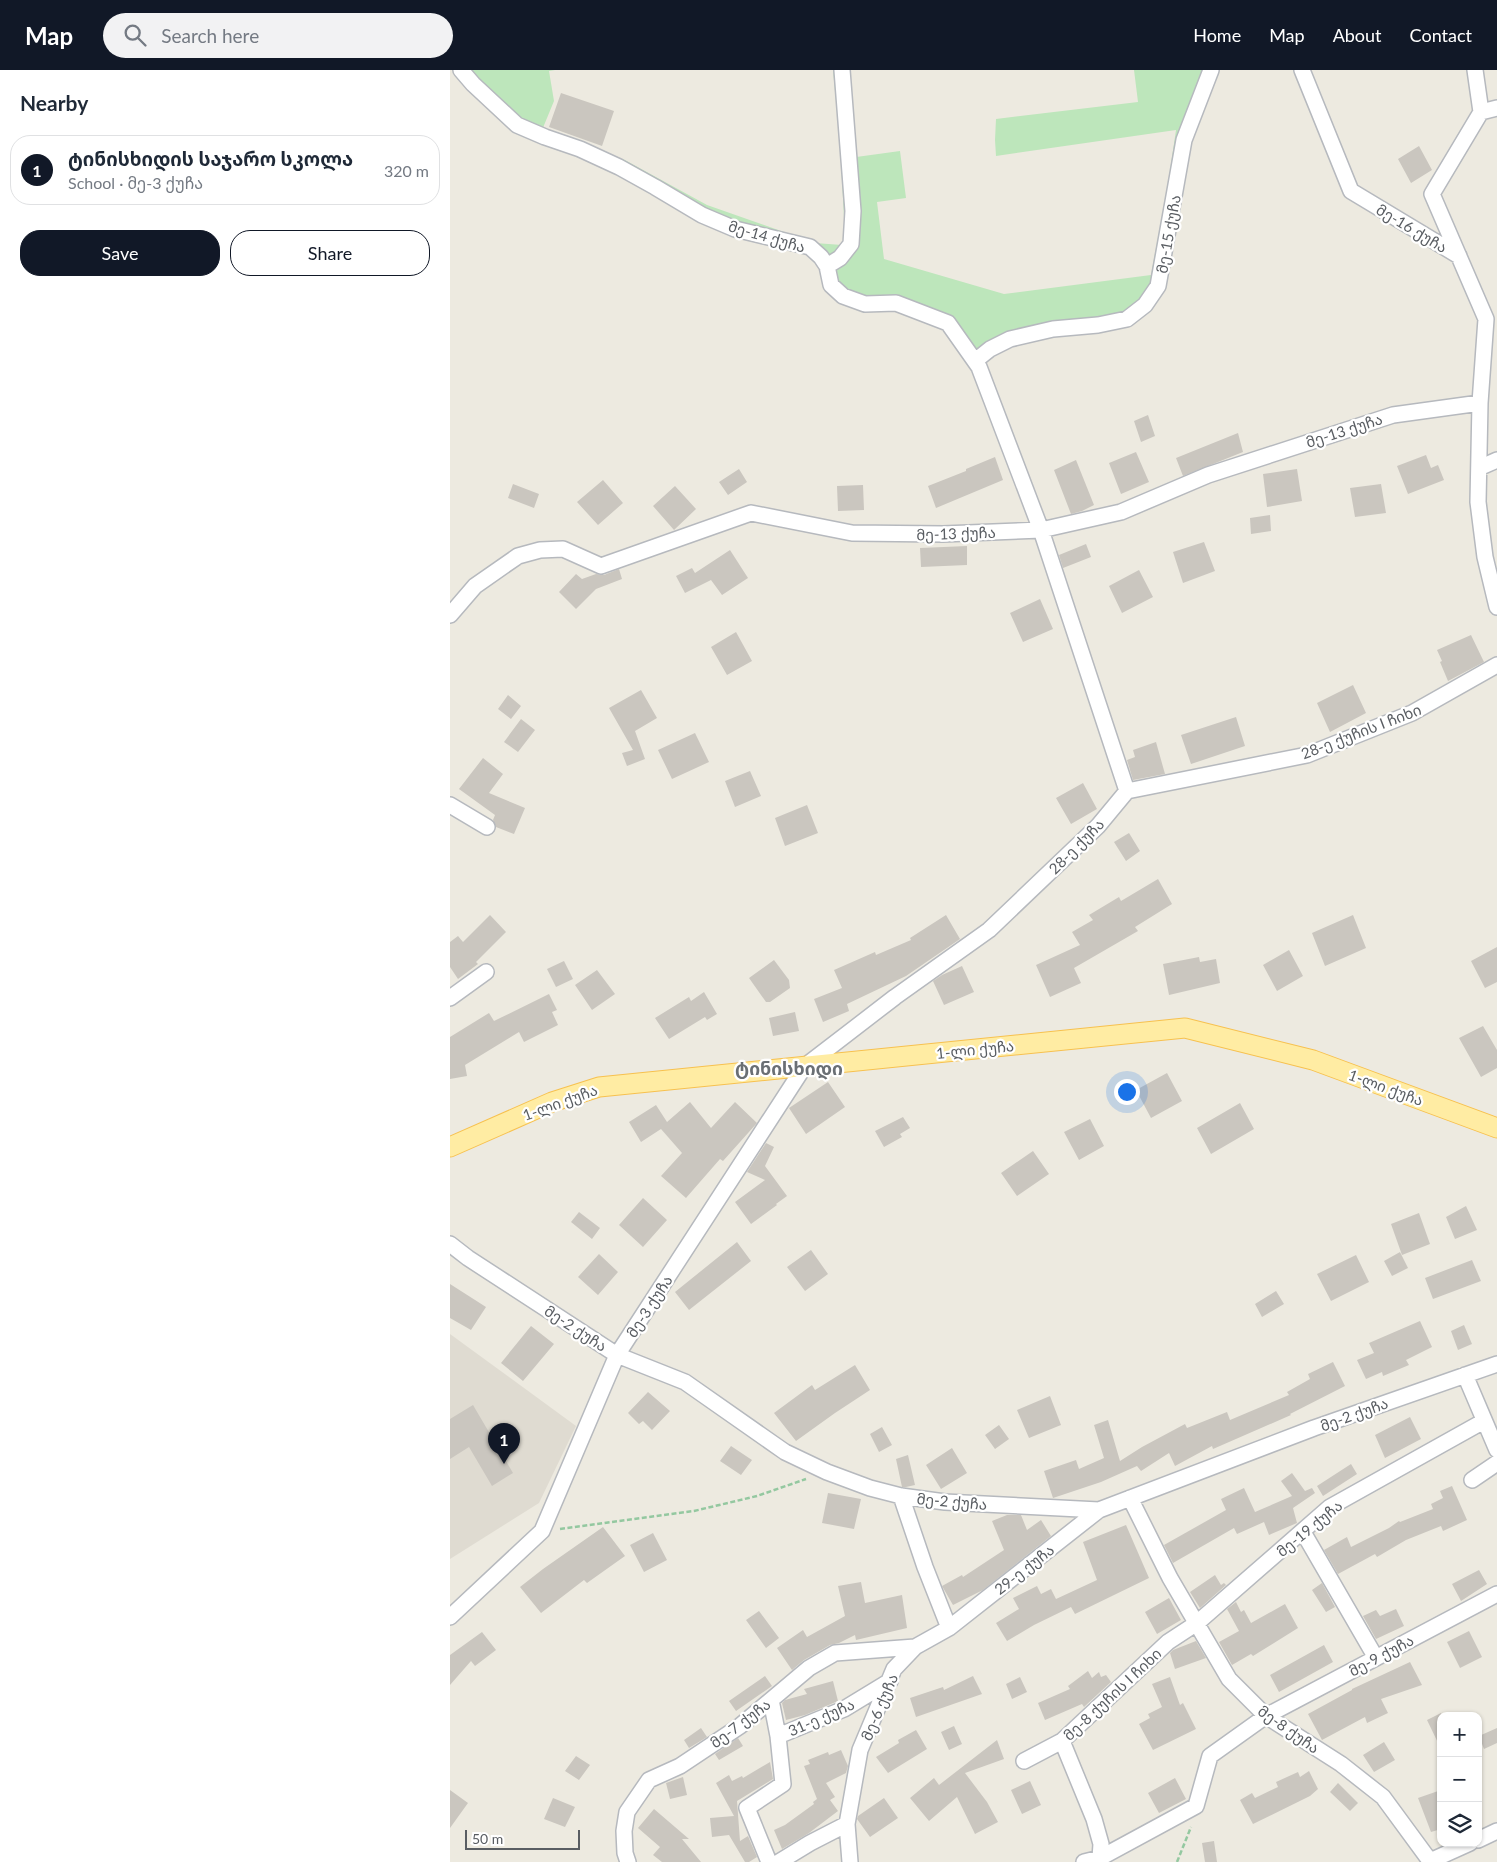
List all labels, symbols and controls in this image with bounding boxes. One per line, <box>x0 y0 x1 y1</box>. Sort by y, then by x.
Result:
search box <box>103 13 453 58</box>
text: Map <box>25 21 73 50</box>
icon: search <box>121 21 149 49</box>
text: Search here <box>161 24 259 47</box>
text: Home <box>1193 24 1241 46</box>
text: Map <box>1269 24 1305 46</box>
text: About <box>1333 24 1382 46</box>
text: Contact <box>1410 24 1472 46</box>
text: Nearby <box>20 90 88 115</box>
text: ტინისხიდის საჯარო სკოლა <box>68 147 353 170</box>
text: 1 <box>32 161 42 180</box>
text: 320 m <box>384 161 429 180</box>
text: School · მე-3 ქუჩა <box>68 173 203 192</box>
street label: მე-15 ქუჩა <box>1152 193 1185 275</box>
street label: მე-16 ქუჩა <box>1373 200 1451 257</box>
street label: მე-14 ქუჩა <box>726 216 808 257</box>
button: Save <box>20 230 220 276</box>
button: Share <box>230 230 430 276</box>
street label: მე-13 ქუჩა <box>1303 409 1385 452</box>
street label: მე-13 ქუჩა <box>916 523 996 544</box>
street label: 28-ე ქუჩის I ჩიხი <box>1298 700 1424 763</box>
street label: 28-ე ქუჩა <box>1045 815 1108 878</box>
street label: 1-ლი ქუჩა <box>935 1036 1015 1063</box>
district label: ტინისხიდი <box>735 1057 843 1080</box>
street label: 1-ლი ქუჩა <box>1346 1065 1426 1110</box>
your location <box>1114 1079 1140 1105</box>
street label: 1-ლი ქუჩა <box>520 1080 600 1125</box>
street label: მე-3 ქუჩა <box>622 1271 677 1341</box>
street label: მე-2 ქუჩა <box>541 1301 611 1356</box>
street label: მე-2 ქუჩა <box>1318 1393 1391 1435</box>
pin: 1 <box>488 1423 520 1464</box>
street label: მე-2 ქუჩა <box>916 1489 988 1514</box>
street label: მე-19 ქუჩა <box>1272 1496 1346 1561</box>
street label: 29-ე ქუჩა <box>991 1540 1058 1599</box>
street label: მე-9 ქუჩა <box>1346 1630 1417 1680</box>
street label: მე-8 ქუჩის I ჩიხი <box>1059 1644 1165 1745</box>
street label: მე-6 ქუჩა <box>857 1671 902 1743</box>
street label: 31-ე ქუჩა <box>785 1694 857 1741</box>
street label: მე-7 ქუჩა <box>706 1695 774 1752</box>
street label: მე-8 ქუჩა <box>1254 1701 1323 1757</box>
map controls <box>1437 1712 1482 1847</box>
button: + <box>1437 1712 1482 1757</box>
button: − <box>1437 1757 1482 1802</box>
button: layers <box>1437 1802 1482 1847</box>
scale bar <box>465 1827 580 1850</box>
text: 50 m <box>472 1830 503 1847</box>

